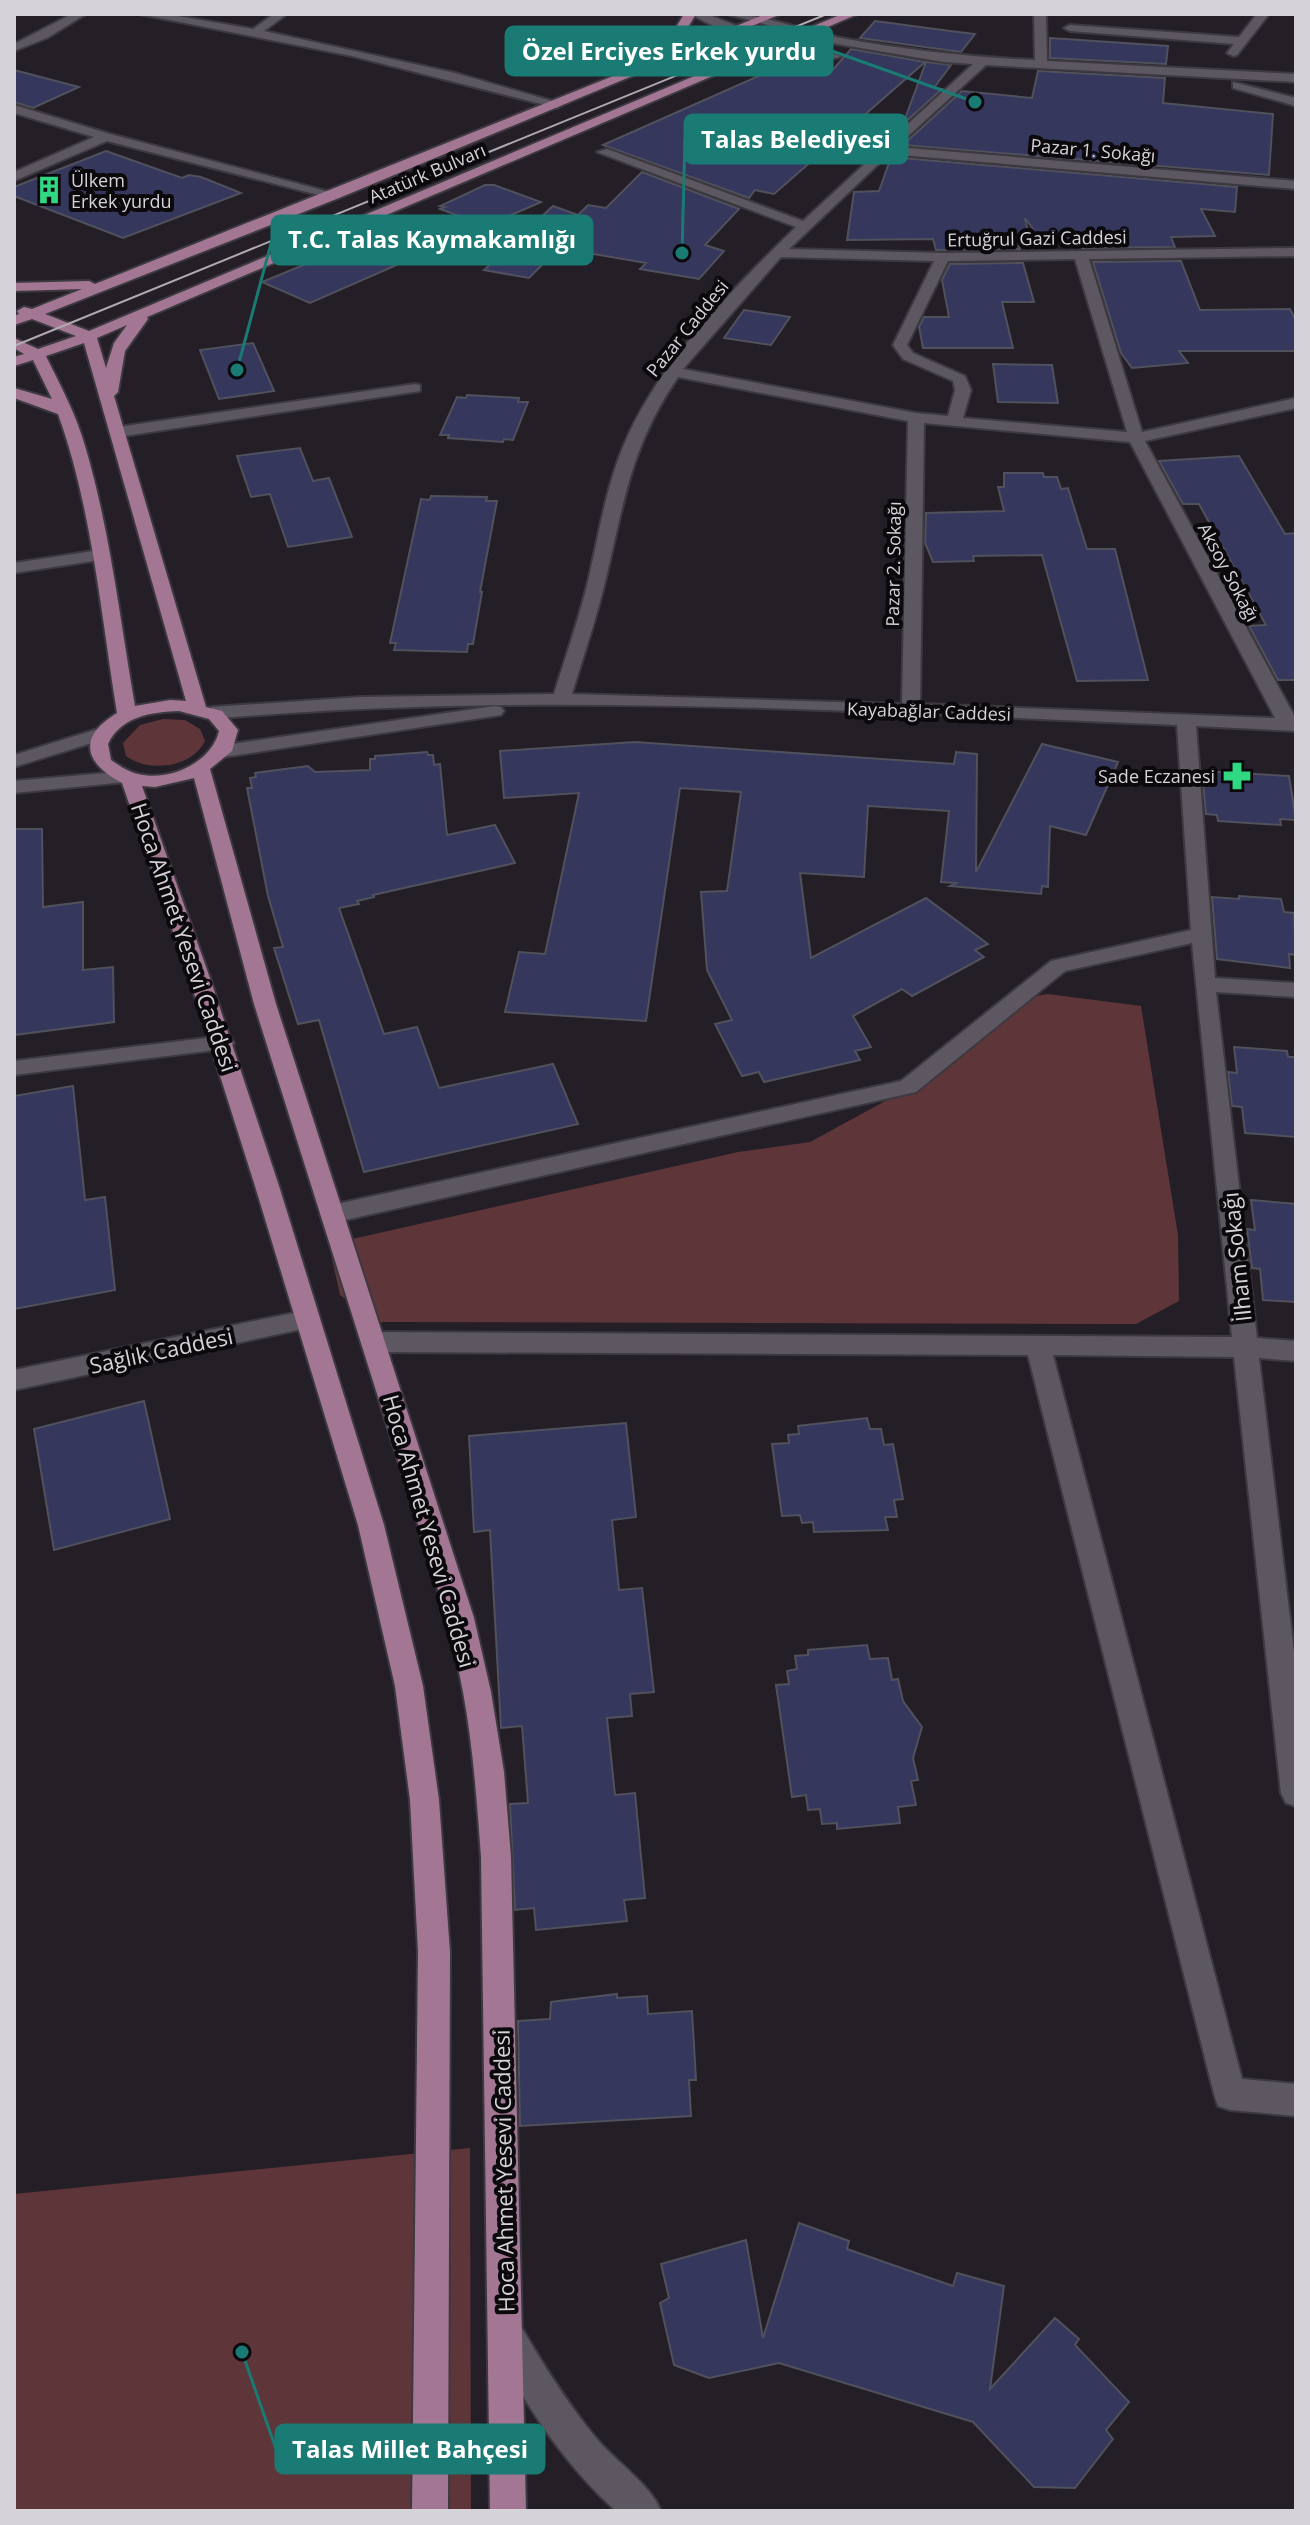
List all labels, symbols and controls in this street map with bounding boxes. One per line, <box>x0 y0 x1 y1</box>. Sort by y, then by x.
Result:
callout: Özel Erciyes Erkek yurdu <box>506 27 832 75</box>
text: Özel Erciyes Erkek yurdu <box>522 34 816 67</box>
callout: Talas Belediyesi <box>685 115 907 163</box>
text: Talas Belediyesi <box>701 122 891 155</box>
street label: Pazar 1. Sokağı <box>1029 133 1157 167</box>
street label: Atatürk Bulvarı <box>365 138 489 208</box>
place label: Ülkem Erkek yurdu <box>71 168 172 213</box>
building icon: Ülkem Erkek yurdu <box>34 175 64 205</box>
callout: T.C. Talas Kaymakamlığı <box>272 216 592 264</box>
text: T.C. Talas Kaymakamlığı <box>288 222 576 255</box>
street label: Ertuğrul Gazi Caddesi <box>947 224 1127 252</box>
street label: Pazar Caddesi <box>641 275 733 381</box>
street label: Pazar 2. Sokağı <box>880 501 906 627</box>
street label: Aksoy Sokağı <box>1193 519 1265 625</box>
street label: Kayabağlar Caddesi <box>847 696 1011 726</box>
pharmacy icon: Sade Eczanesi <box>1222 761 1252 791</box>
place label: Sade Eczanesi <box>1098 764 1215 788</box>
street label: Hoca Ahmet Yesevi Caddesi <box>125 798 245 1076</box>
street label: İlham Sokağı <box>1214 1191 1258 1323</box>
street label: Sağlık Caddesi <box>86 1320 236 1380</box>
street label: Hoca Ahmet Yesevi Caddesi <box>377 1391 483 1671</box>
street label: Hoca Ahmet Yesevi Caddesi <box>486 2029 520 2313</box>
callout: Talas Millet Bahçesi <box>276 2425 544 2473</box>
text: Talas Millet Bahçesi <box>292 2432 528 2465</box>

